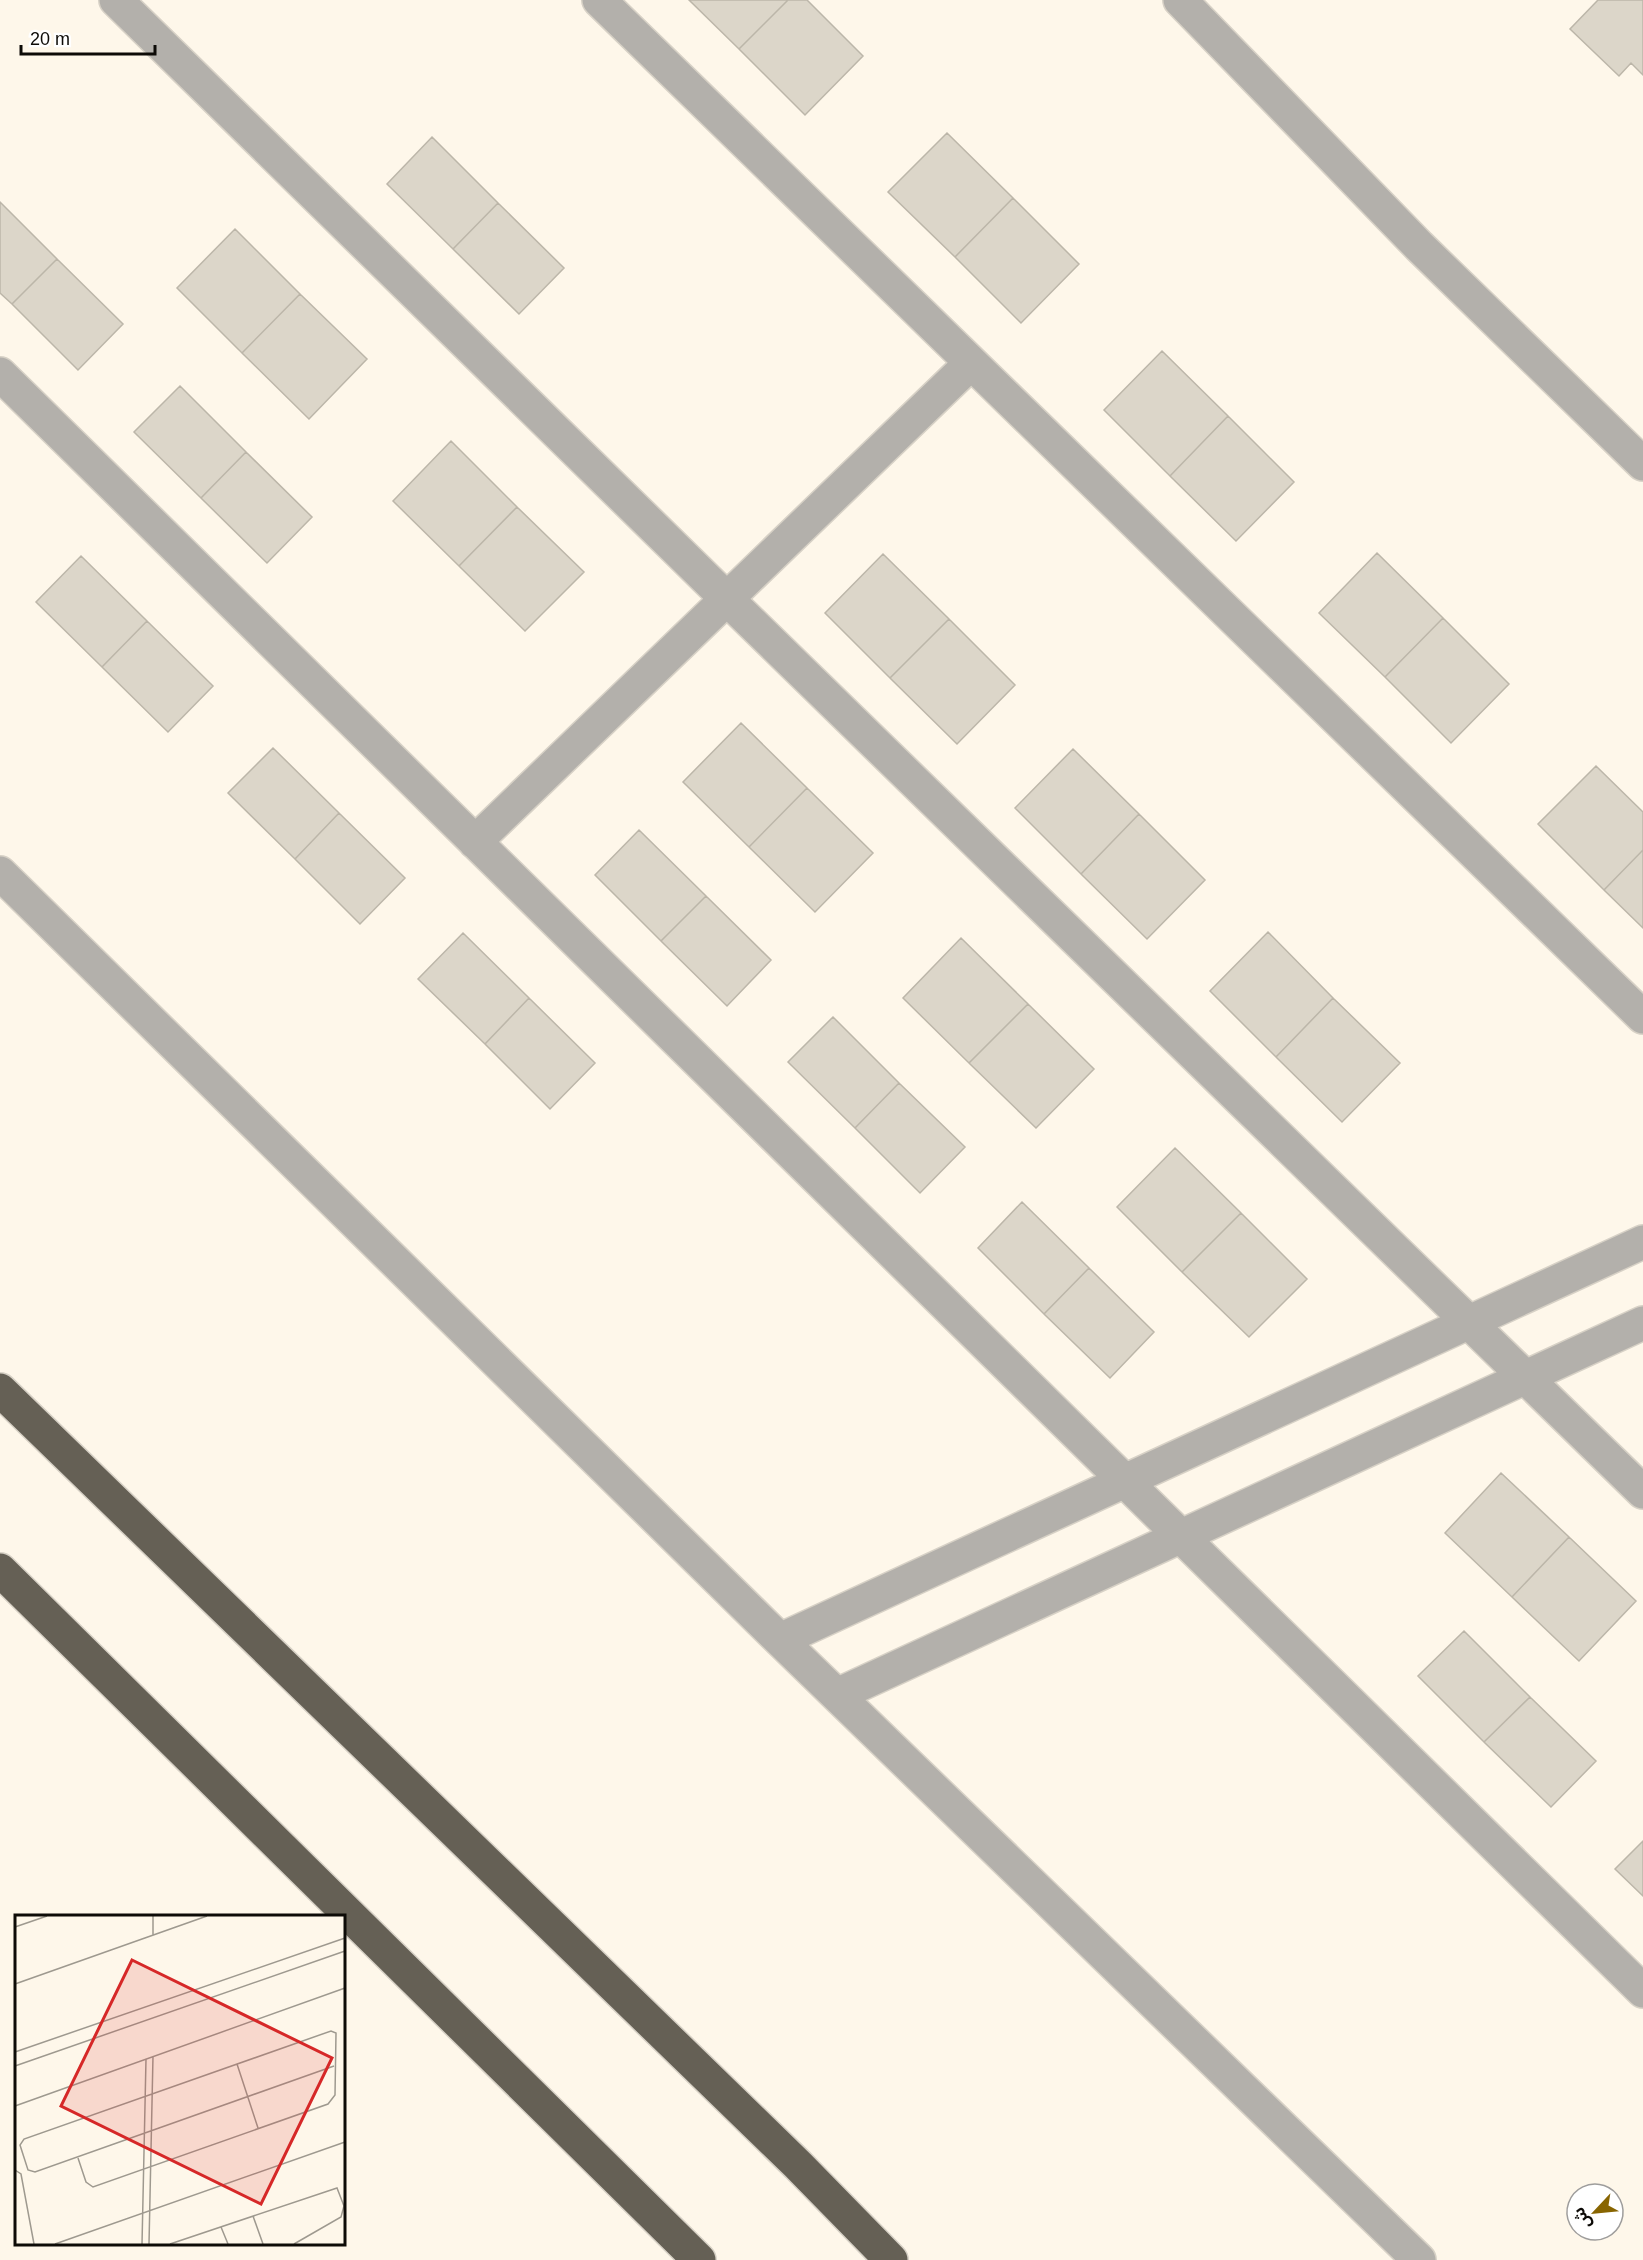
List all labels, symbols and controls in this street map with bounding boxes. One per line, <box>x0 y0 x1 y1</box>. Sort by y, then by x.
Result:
scale bar <box>21 18 154 56</box>
text: 20 m <box>30 29 70 49</box>
inset map <box>15 1915 345 2245</box>
north arrow <box>1565 2182 1625 2242</box>
text: ش <box>1569 2204 1595 2232</box>

